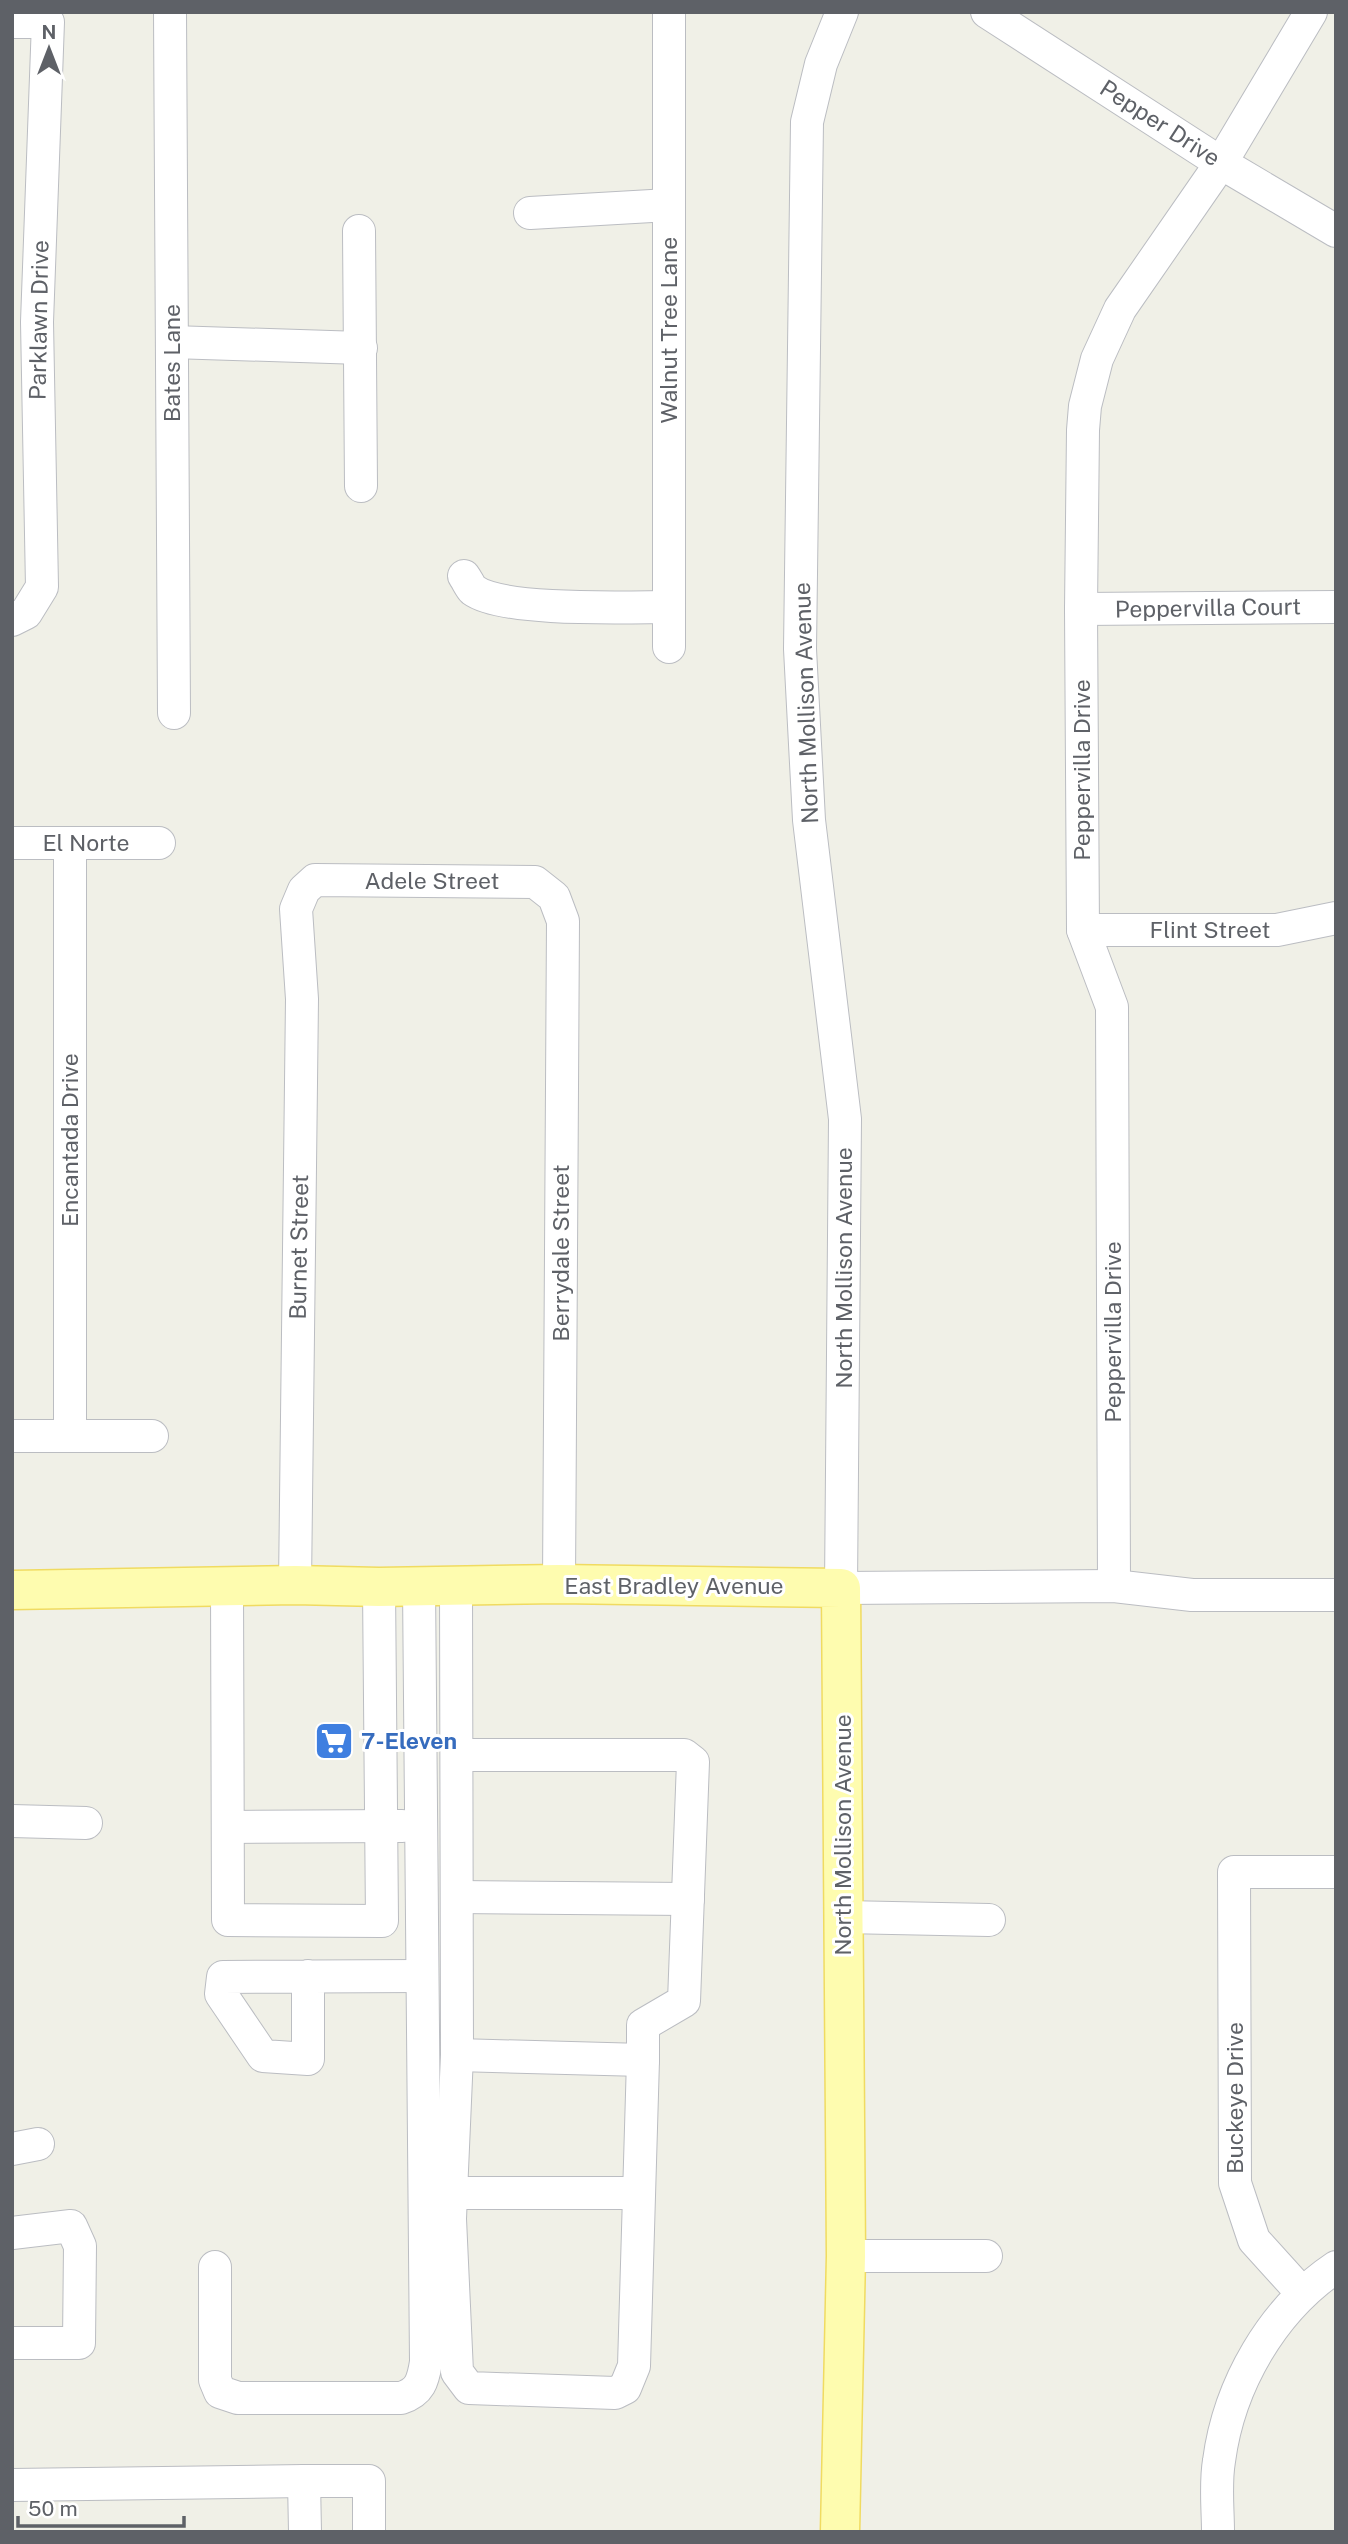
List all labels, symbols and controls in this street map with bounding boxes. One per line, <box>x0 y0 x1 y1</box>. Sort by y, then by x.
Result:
north arrow <box>14 14 84 84</box>
text: N <box>42 21 56 43</box>
street label: Pepper Drive <box>1095 74 1225 171</box>
street label: Walnut Tree Lane <box>655 237 682 423</box>
street label: Parklawn Drive <box>24 240 53 400</box>
street label: Bates Lane <box>158 304 185 422</box>
street label: North Mollison Avenue <box>788 582 823 824</box>
street label: Peppervilla Court <box>1115 592 1301 623</box>
street label: Peppervilla Drive <box>1068 679 1095 861</box>
street label: El Norte <box>42 829 130 856</box>
street label: Adele Street <box>365 867 499 894</box>
street label: Flint Street <box>1150 916 1270 943</box>
street label: Encantada Drive <box>56 1053 83 1227</box>
street label: North Mollison Avenue <box>830 1147 857 1389</box>
street label: Berrydale Street <box>547 1164 574 1342</box>
street label: Burnet Street <box>284 1174 313 1320</box>
street label: Peppervilla Drive <box>1099 1241 1126 1423</box>
street label: East Bradley Avenue <box>564 1572 784 1599</box>
street label: North Mollison Avenue <box>829 1714 856 1956</box>
supermarket icon: 7-Eleven <box>313 1720 355 1762</box>
place label: 7-Eleven <box>361 1727 457 1754</box>
street label: Buckeye Drive <box>1221 2022 1248 2174</box>
scale bar <box>18 2484 184 2528</box>
text: 50 m <box>28 2496 78 2521</box>

